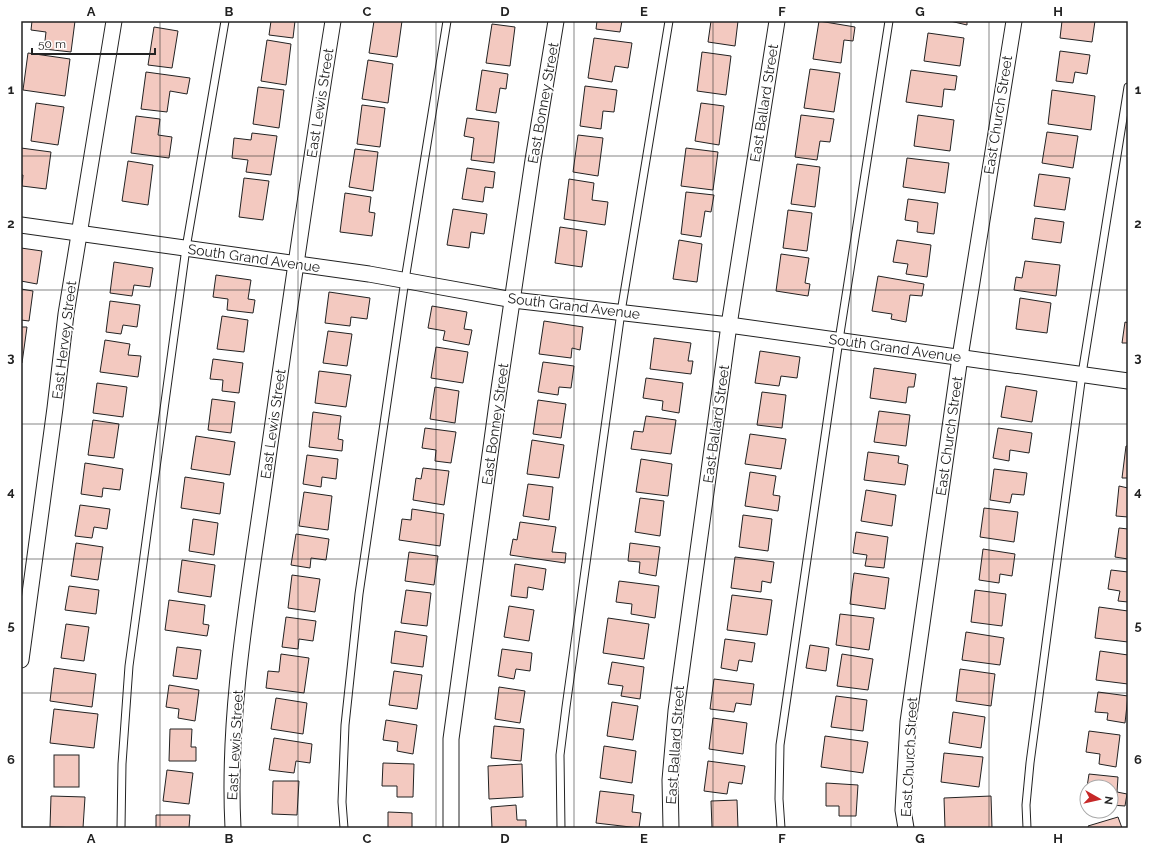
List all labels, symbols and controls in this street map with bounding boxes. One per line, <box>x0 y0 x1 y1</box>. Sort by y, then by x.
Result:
text: A <box>87 4 96 19</box>
text: B <box>225 4 234 19</box>
text: C <box>363 4 372 19</box>
text: D <box>500 4 510 19</box>
text: E <box>640 4 648 19</box>
text: F <box>778 4 786 19</box>
text: G <box>915 4 925 19</box>
text: H <box>1053 4 1063 19</box>
scale bar <box>32 30 155 56</box>
text: 50 m <box>38 37 66 51</box>
street label: East Bonney Street <box>524 41 562 165</box>
street label: East Ballard Street <box>747 43 781 163</box>
street label: East Lewis Street <box>303 47 337 159</box>
street label: East Church Street <box>981 54 1015 176</box>
text: 1 <box>8 82 15 97</box>
text: 1 <box>1135 82 1142 97</box>
text: 2 <box>7 216 15 231</box>
text: 2 <box>1134 216 1142 231</box>
street label: South Grand Avenue <box>187 241 321 275</box>
street label: East Hervey Street <box>49 280 79 400</box>
street label: South Grand Avenue <box>507 290 641 322</box>
street label: South Grand Avenue <box>828 331 962 365</box>
text: 3 <box>7 350 15 365</box>
text: 3 <box>1134 350 1142 365</box>
street label: East Bonney Street <box>479 362 512 486</box>
street label: East Ballard Street <box>700 364 732 484</box>
street label: East Lewis Street <box>257 368 289 480</box>
street label: East Church Street <box>933 375 965 497</box>
text: 4 <box>7 484 15 499</box>
text: 4 <box>1134 484 1142 499</box>
text: 5 <box>7 618 15 633</box>
text: 5 <box>1134 618 1142 633</box>
street label: East Ballard Street <box>663 685 687 805</box>
street label: East Lewis Street <box>224 689 246 801</box>
street label: East Church Street <box>898 696 920 817</box>
text: 6 <box>7 752 15 767</box>
text: 6 <box>1134 752 1142 767</box>
north arrow <box>1079 779 1119 819</box>
text: N <box>1101 795 1115 805</box>
text: A <box>87 831 96 846</box>
text: B <box>225 831 234 846</box>
text: C <box>363 831 372 846</box>
text: D <box>500 831 510 846</box>
text: E <box>640 831 648 846</box>
text: F <box>778 831 786 846</box>
text: G <box>915 831 925 846</box>
text: H <box>1053 831 1063 846</box>

